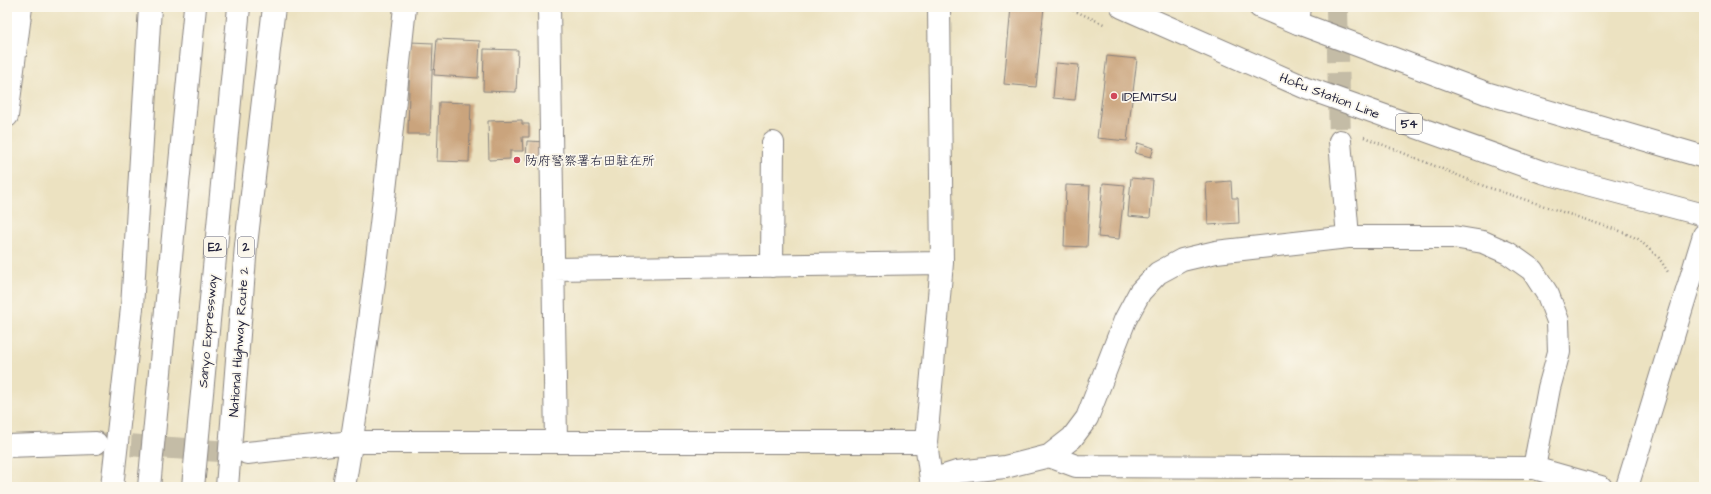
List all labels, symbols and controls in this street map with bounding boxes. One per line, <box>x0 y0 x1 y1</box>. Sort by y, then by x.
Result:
street label: Hofu Station Line <box>1277 69 1382 123</box>
place label: IDEMITSU <box>1122 88 1177 106</box>
marker: IDEMITSU <box>1109 91 1119 101</box>
road number: 54 <box>1396 114 1422 134</box>
place label: 防府警察署右田駐在所 <box>525 152 655 170</box>
marker: 防府警察署右田駐在所 <box>512 155 522 165</box>
road number: E2 <box>204 237 226 257</box>
road number: 2 <box>238 237 254 257</box>
street label: National Highway Route 2 <box>225 266 254 418</box>
street label: Sanyo Expressway <box>194 274 223 389</box>

